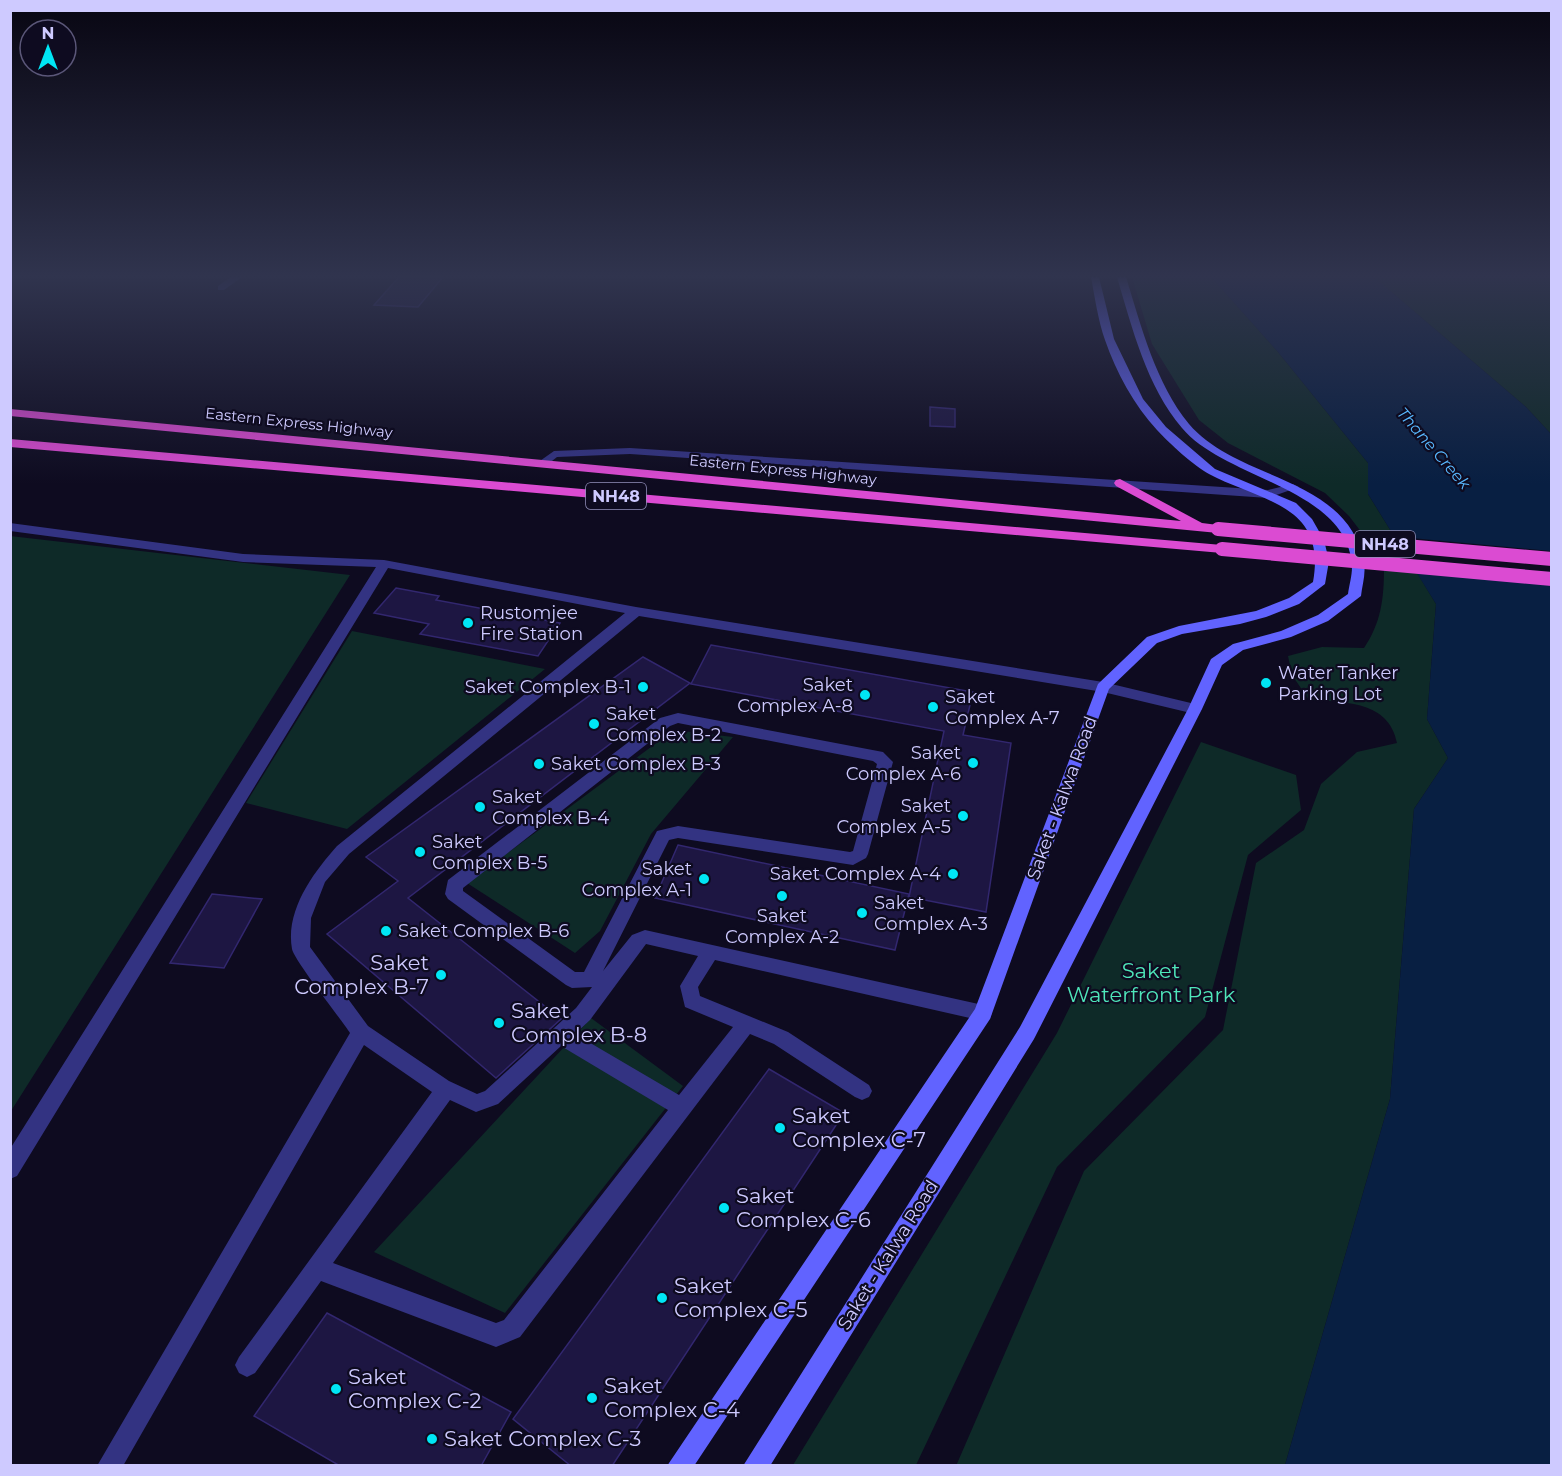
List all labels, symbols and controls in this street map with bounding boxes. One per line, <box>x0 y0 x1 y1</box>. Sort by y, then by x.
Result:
north arrow <box>18 18 78 78</box>
text: N <box>42 24 54 43</box>
street label: Eastern Express Highway <box>204 403 395 442</box>
water label: Thane Creek <box>1393 404 1475 494</box>
street label: Eastern Express Highway <box>688 450 879 489</box>
road number: NH48 <box>586 483 646 509</box>
road number: NH48 <box>1355 531 1415 557</box>
place label: Rustomjee Fire Station <box>480 602 583 645</box>
marker: Rustomjee Fire Station <box>461 616 475 630</box>
place label: Water Tanker Parking Lot <box>1278 662 1398 705</box>
place label: Saket Complex A-8 <box>737 674 853 717</box>
place label: Saket Complex B-1 <box>465 676 631 698</box>
marker: Water Tanker Parking Lot <box>1259 676 1273 690</box>
marker: Saket Complex B-1 <box>636 680 650 694</box>
place label: Saket Complex A-7 <box>945 686 1060 729</box>
marker: Saket Complex A-8 <box>858 688 872 702</box>
marker: Saket Complex A-7 <box>926 700 940 714</box>
place label: Saket Complex B-2 <box>606 703 721 746</box>
street label: Saket - Kalwa Road <box>1022 713 1102 883</box>
marker: Saket Complex B-2 <box>587 717 601 731</box>
place label: Saket Complex A-6 <box>846 742 961 785</box>
place label: Saket Complex B-3 <box>551 753 721 775</box>
marker: Saket Complex A-6 <box>966 756 980 770</box>
marker: Saket Complex B-3 <box>532 757 546 771</box>
place label: Saket Complex B-4 <box>492 786 609 829</box>
place label: Saket Complex A-5 <box>837 795 951 838</box>
marker: Saket Complex B-4 <box>473 800 487 814</box>
marker: Saket Complex A-5 <box>956 809 970 823</box>
place label: Saket Complex B-5 <box>432 831 547 874</box>
marker: Saket Complex B-5 <box>413 845 427 859</box>
place label: Saket Complex A-1 <box>582 858 692 901</box>
place label: Saket Complex A-4 <box>770 863 941 885</box>
marker: Saket Complex A-4 <box>946 867 960 881</box>
marker: Saket Complex A-1 <box>697 872 711 886</box>
marker: Saket Complex A-2 <box>775 889 789 903</box>
place label: Saket Complex A-3 <box>874 892 988 935</box>
place label: Saket Complex A-2 <box>725 905 839 948</box>
marker: Saket Complex A-3 <box>855 906 869 920</box>
place label: Saket Complex B-6 <box>398 920 569 942</box>
marker: Saket Complex B-6 <box>379 924 393 938</box>
place label: Saket Complex B-7 <box>294 950 429 999</box>
park label: Saket Waterfront Park <box>1067 958 1236 1007</box>
marker: Saket Complex B-7 <box>434 968 448 982</box>
place label: Saket Complex B-8 <box>511 998 647 1047</box>
marker: Saket Complex B-8 <box>492 1016 506 1030</box>
place label: Saket Complex C-7 <box>792 1103 926 1152</box>
marker: Saket Complex C-7 <box>773 1121 787 1135</box>
street label: Saket - Kalwa Road <box>833 1176 943 1334</box>
place label: Saket Complex C-6 <box>736 1183 871 1232</box>
marker: Saket Complex C-6 <box>717 1201 731 1215</box>
place label: Saket Complex C-5 <box>674 1273 808 1322</box>
marker: Saket Complex C-5 <box>655 1291 669 1305</box>
place label: Saket Complex C-2 <box>348 1364 481 1413</box>
place label: Saket Complex C-4 <box>604 1373 740 1422</box>
marker: Saket Complex C-2 <box>329 1382 343 1396</box>
marker: Saket Complex C-4 <box>585 1391 599 1405</box>
place label: Saket Complex C-3 <box>444 1426 641 1451</box>
marker: Saket Complex C-3 <box>425 1432 439 1446</box>

